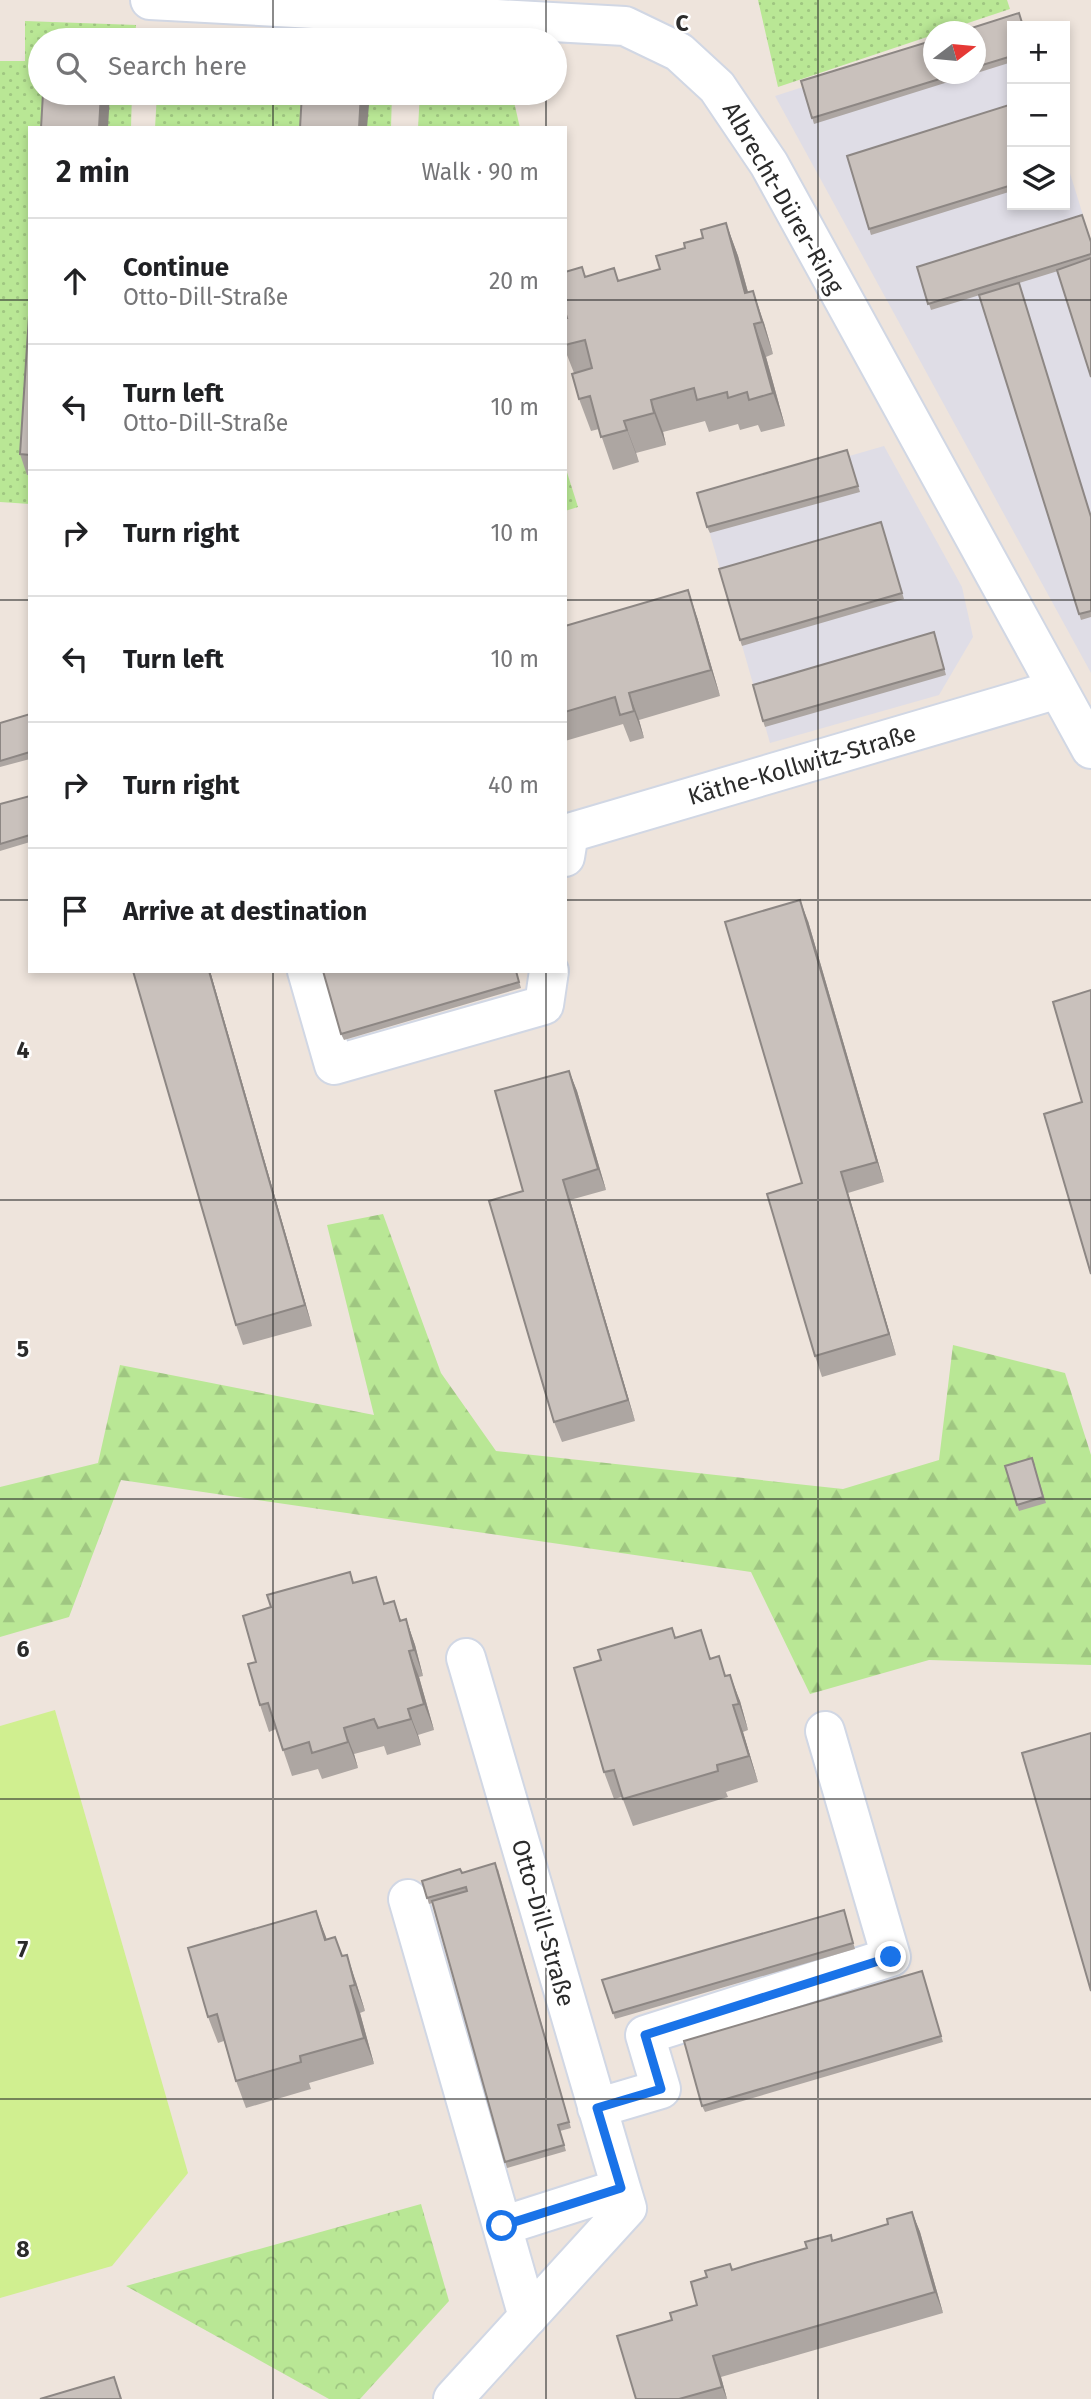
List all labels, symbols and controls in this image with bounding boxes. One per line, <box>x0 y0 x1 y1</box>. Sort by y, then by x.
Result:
text: C <box>675 9 689 37</box>
north arrow <box>923 21 986 84</box>
map controls <box>1007 21 1070 210</box>
button: + <box>1007 21 1070 84</box>
search box <box>28 28 567 105</box>
icon: search <box>52 48 90 86</box>
text: Search here <box>108 51 247 82</box>
button: − <box>1007 84 1070 147</box>
street label: Albrecht-Dürer-Ring <box>717 97 850 299</box>
button: layers <box>1007 147 1070 210</box>
text: 2 min <box>56 154 130 190</box>
text: Walk · 90 m <box>421 158 539 186</box>
text: Continue <box>123 252 229 283</box>
icon: ahead <box>56 262 94 300</box>
text: 20 m <box>489 267 539 295</box>
text: Otto-Dill-Straße <box>123 283 288 311</box>
text: Turn left <box>123 378 224 409</box>
icon: left <box>56 388 94 426</box>
text: 10 m <box>490 393 539 421</box>
text: Otto-Dill-Straße <box>123 409 288 437</box>
icon: right <box>56 514 94 552</box>
text: Turn right <box>123 518 240 549</box>
text: 10 m <box>490 519 539 547</box>
icon: left <box>56 640 94 678</box>
text: Turn left <box>123 644 224 675</box>
text: 10 m <box>490 645 539 673</box>
street label: Käthe-Kollwitz-Straße <box>685 719 919 811</box>
icon: right <box>56 766 94 804</box>
text: Turn right <box>123 770 240 801</box>
text: 40 m <box>488 771 539 799</box>
icon: arrive <box>56 892 94 930</box>
text: Arrive at destination <box>123 896 367 927</box>
text: 4 <box>17 1036 30 1064</box>
text: 5 <box>17 1335 29 1363</box>
text: 6 <box>17 1635 30 1663</box>
street label: Otto-Dill-Straße <box>506 1836 580 2010</box>
text: 7 <box>18 1935 29 1963</box>
route end <box>875 1941 906 1972</box>
route start <box>486 2210 517 2241</box>
text: 8 <box>16 2235 30 2263</box>

